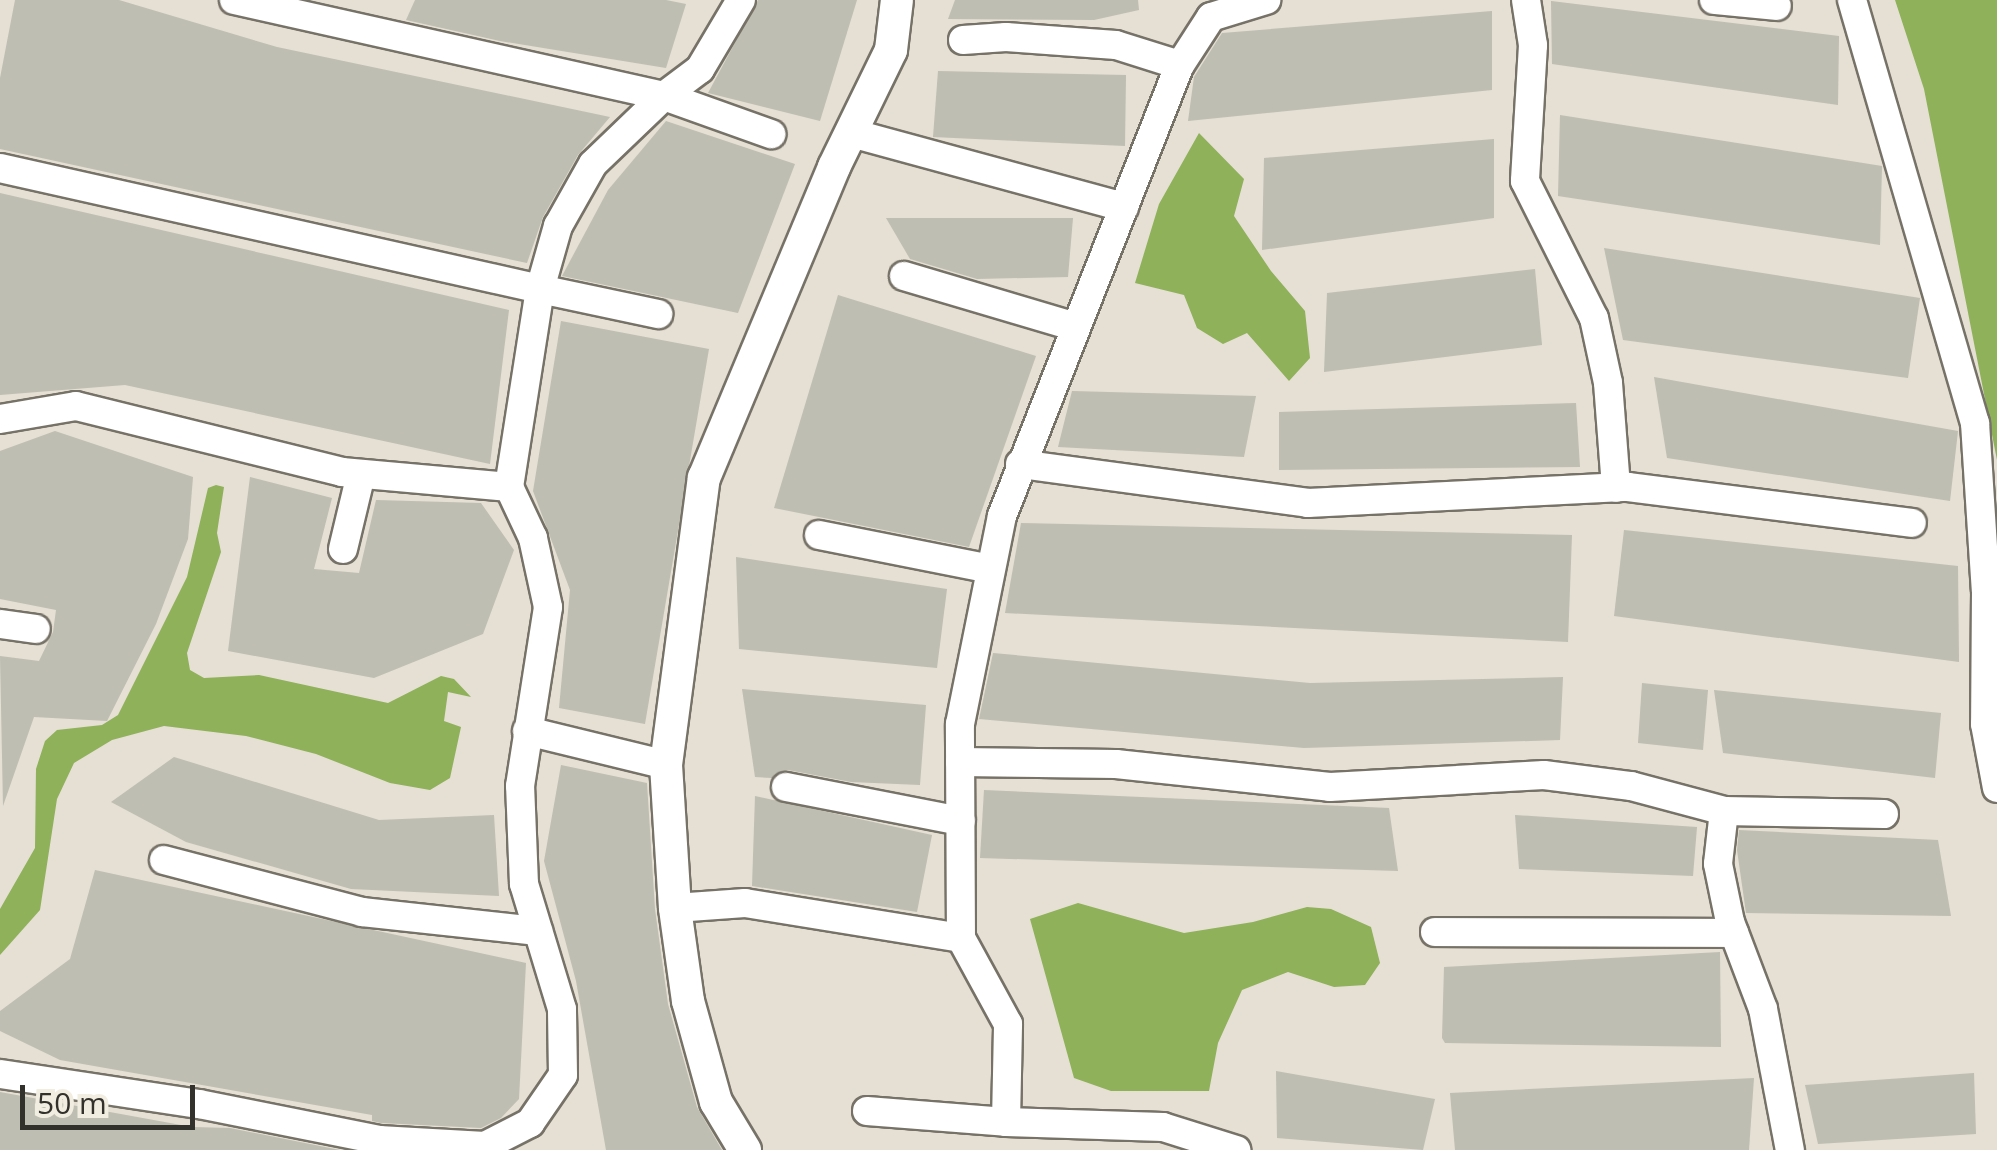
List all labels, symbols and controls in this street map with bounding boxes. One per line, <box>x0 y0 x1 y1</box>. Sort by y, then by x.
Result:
scale bar <box>25 1065 200 1127</box>
text: 50 m <box>37 1082 107 1123</box>

